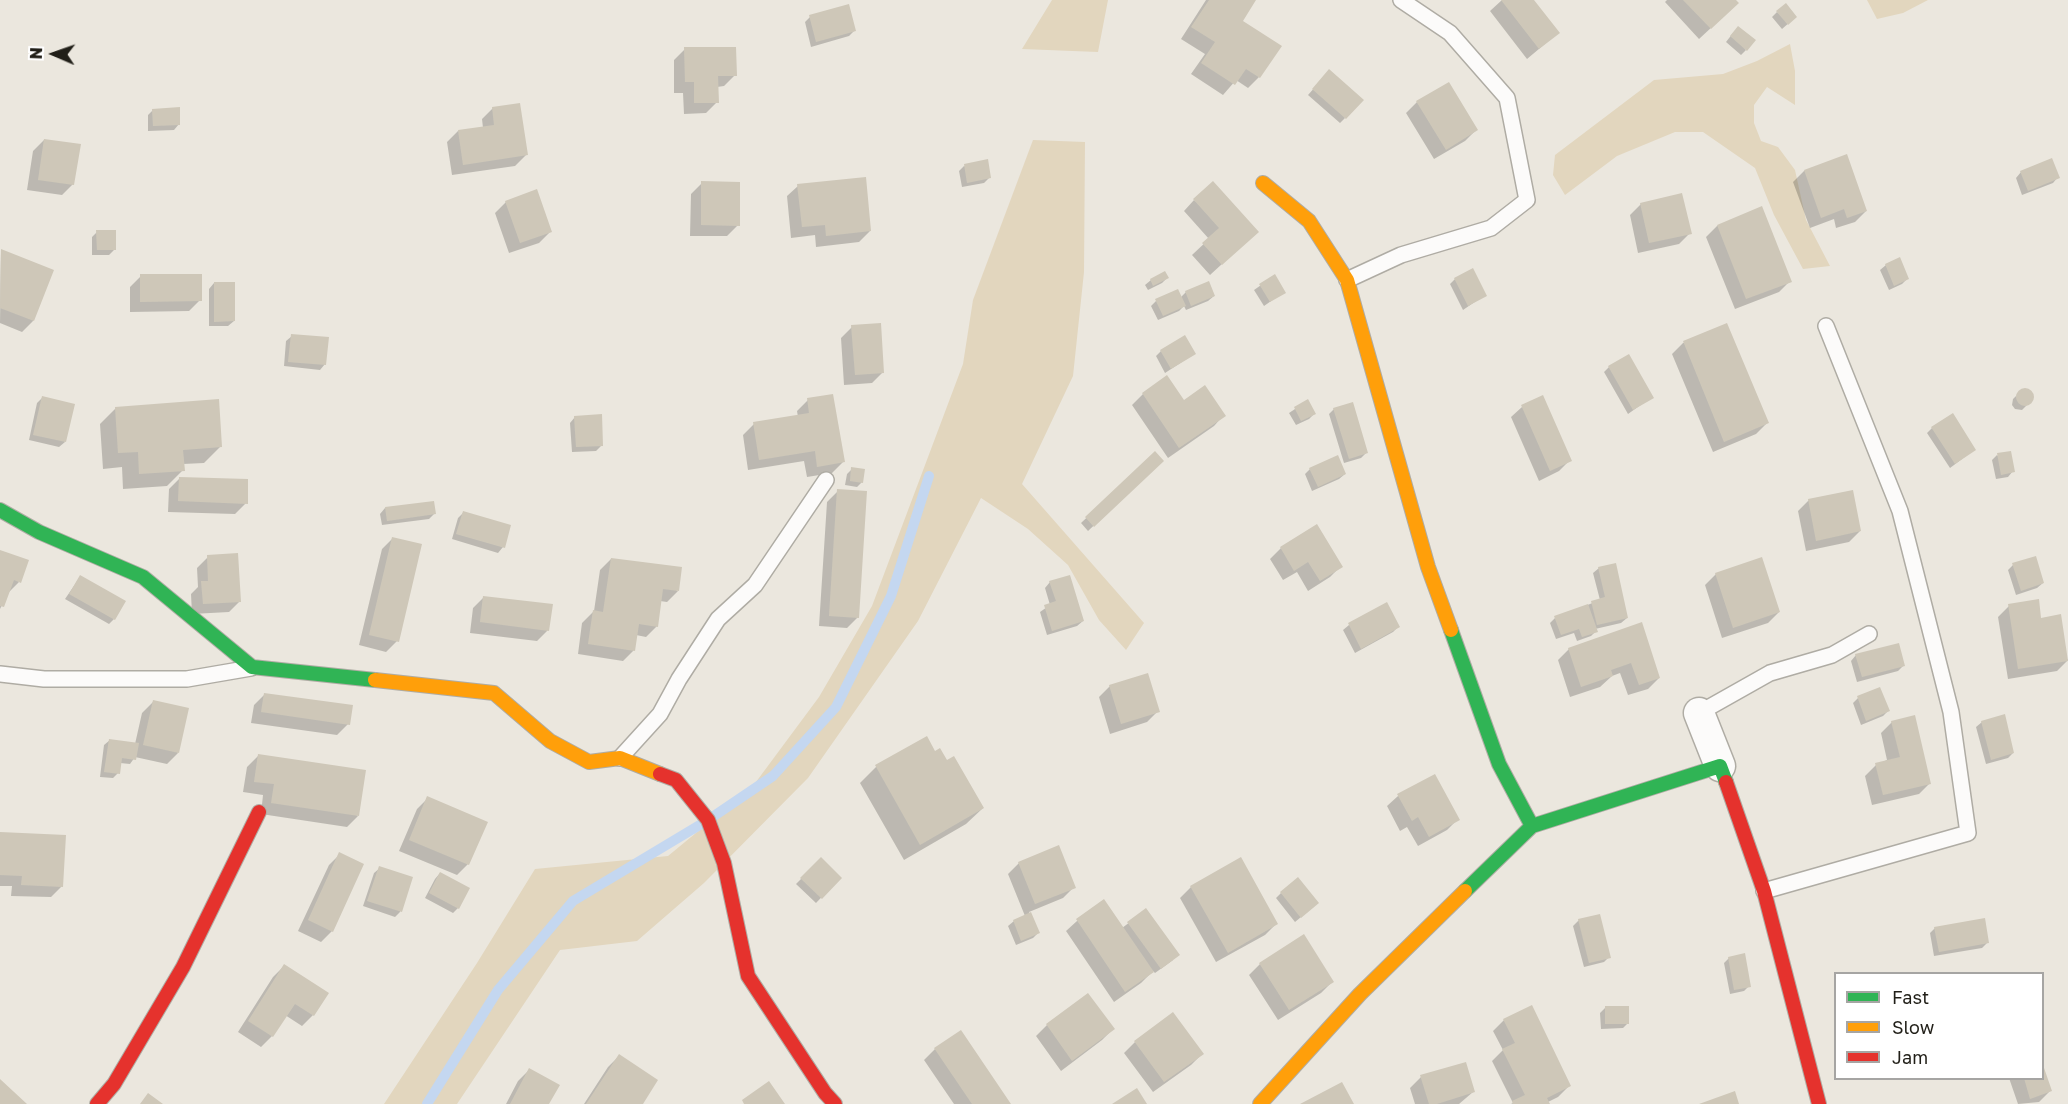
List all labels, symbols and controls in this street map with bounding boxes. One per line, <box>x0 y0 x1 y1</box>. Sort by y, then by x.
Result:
north arrow <box>24 24 84 84</box>
text: N <box>26 47 46 60</box>
legend <box>1834 972 2044 1080</box>
text: Fast <box>1892 986 1929 1008</box>
text: Slow <box>1892 1016 1934 1038</box>
text: Jam <box>1892 1046 1928 1068</box>

